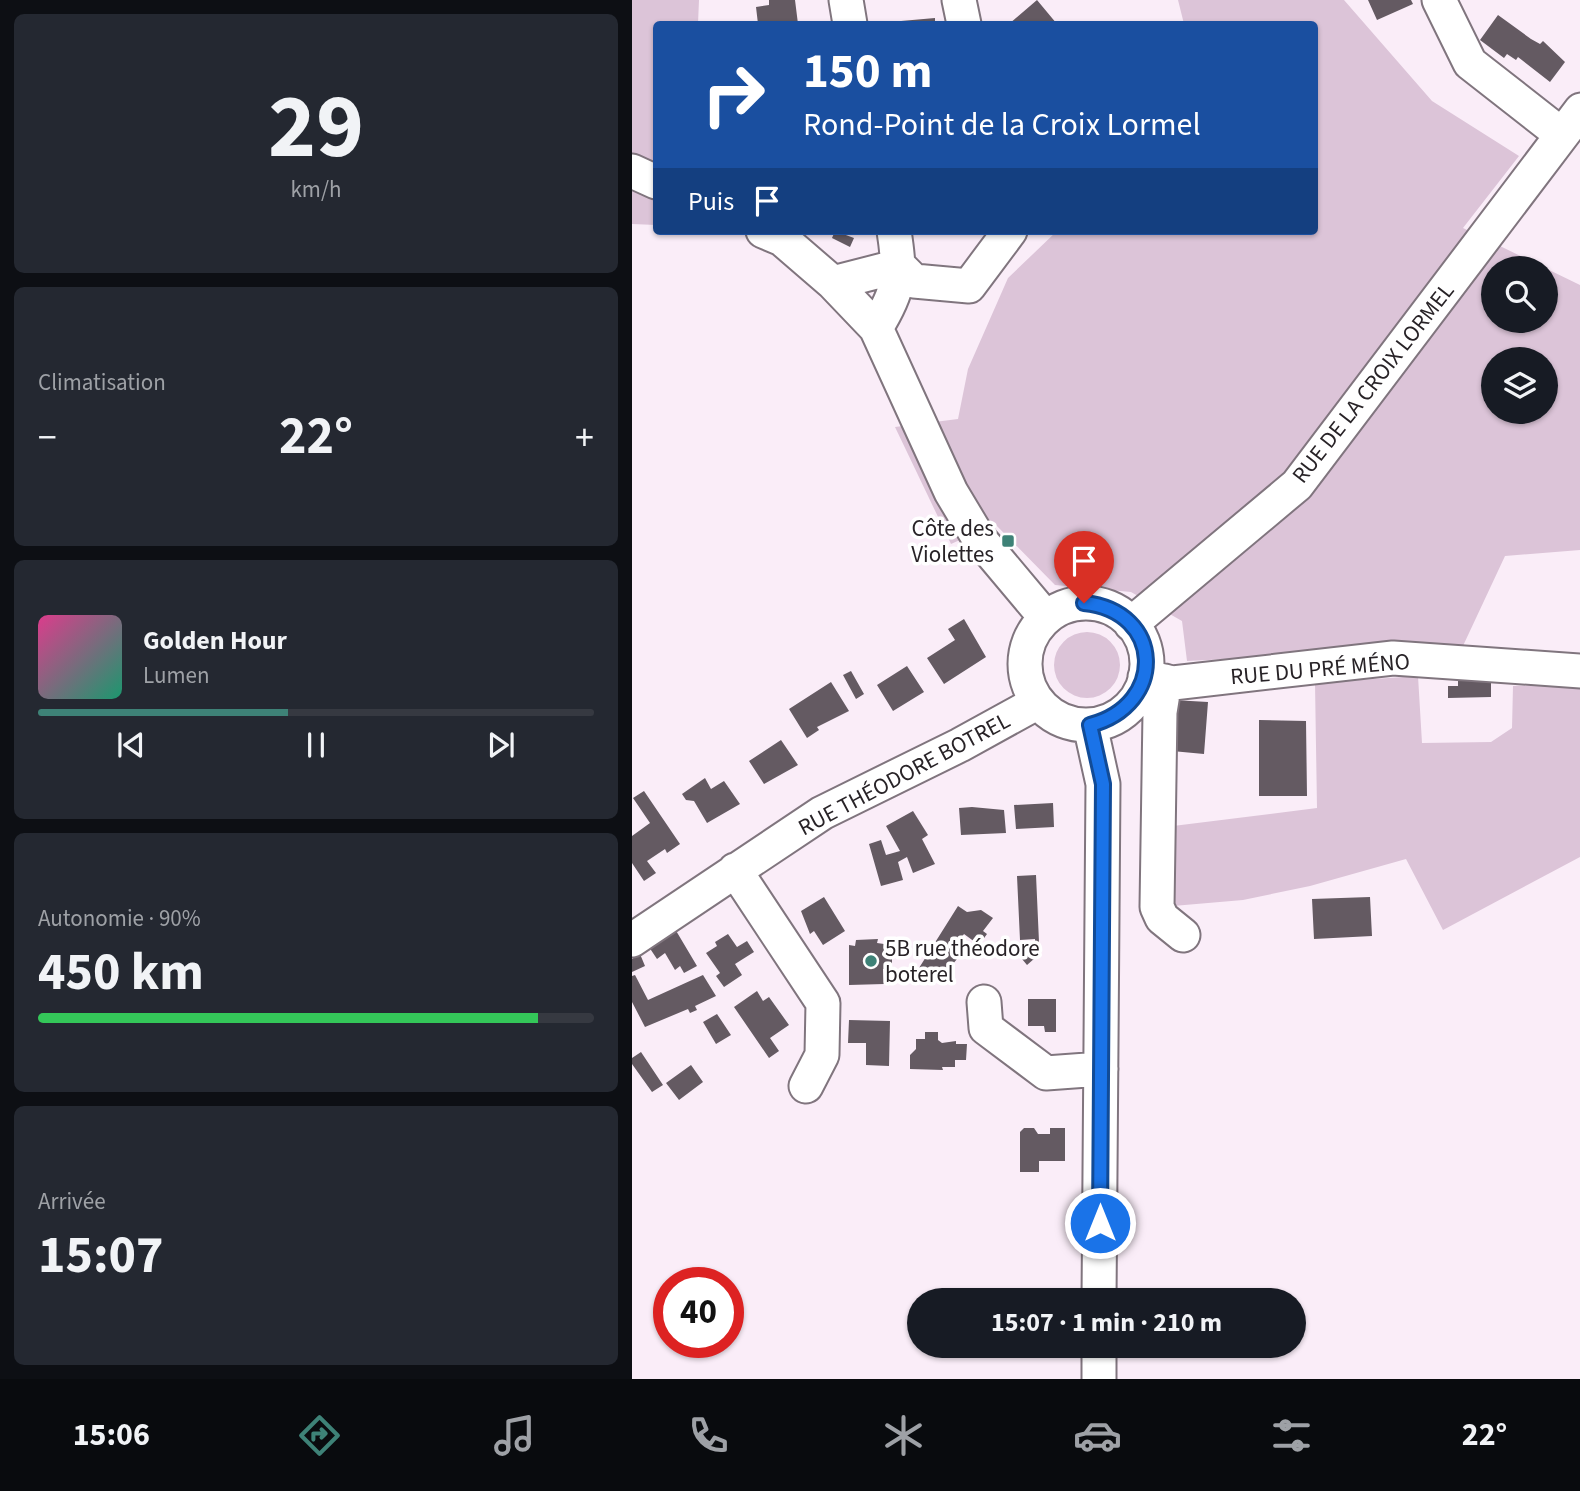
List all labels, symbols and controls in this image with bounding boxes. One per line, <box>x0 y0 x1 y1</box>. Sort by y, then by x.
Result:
text: 150 m <box>803 37 932 107</box>
icon: right <box>688 49 779 140</box>
text: 29 <box>268 63 364 192</box>
text: Rond-Point de la Croix Lormel <box>803 102 1201 148</box>
text: km/h <box>290 173 342 206</box>
icon: arrive <box>748 182 786 220</box>
text: Puis <box>688 183 734 220</box>
map controls <box>1481 256 1558 424</box>
button: search <box>1481 256 1558 333</box>
street label: RUE DE LA CROIX LORMEL <box>1284 276 1462 490</box>
button: layers <box>1481 347 1558 424</box>
text: Climatisation <box>38 366 166 399</box>
text: 22° <box>279 400 353 474</box>
text: − <box>38 411 57 465</box>
text: + <box>575 411 594 465</box>
place label: Côte des Violettes <box>911 512 994 571</box>
pin <box>1054 531 1114 603</box>
marker: Côte des Violettes <box>1000 533 1016 549</box>
icon: arrive <box>1065 542 1103 580</box>
text: Golden Hour <box>143 622 287 659</box>
street label: RUE DU PRÉ MÉNO <box>1229 645 1411 693</box>
text: Lumen <box>143 659 210 692</box>
street label: RUE THÉODORE BOTREL <box>792 704 1016 844</box>
icon: previous <box>112 726 150 764</box>
icon: pause <box>297 726 335 764</box>
icon: next <box>482 726 520 764</box>
text: Autonomie · 90% <box>38 902 201 935</box>
place label: 5B rue théodore boterel <box>885 932 1040 991</box>
text: 450 km <box>38 936 204 1010</box>
marker: 5B rue théodore boterel <box>863 953 879 969</box>
text: Arrivée <box>38 1185 106 1218</box>
position arrow <box>1063 1186 1137 1260</box>
text: 15:07 <box>38 1219 163 1293</box>
speed limit sign: 40 <box>653 1267 744 1358</box>
text: 15:07 · 1 min · 210 m <box>991 1304 1222 1341</box>
icon: directions <box>295 1411 344 1460</box>
icon: music <box>490 1411 539 1460</box>
icon: phone <box>684 1411 733 1460</box>
icon: climate <box>879 1411 928 1460</box>
icon: car <box>1073 1411 1122 1460</box>
icon: filters <box>1267 1411 1316 1460</box>
text: 15:06 <box>73 1412 150 1458</box>
text: 22° <box>1462 1412 1507 1458</box>

